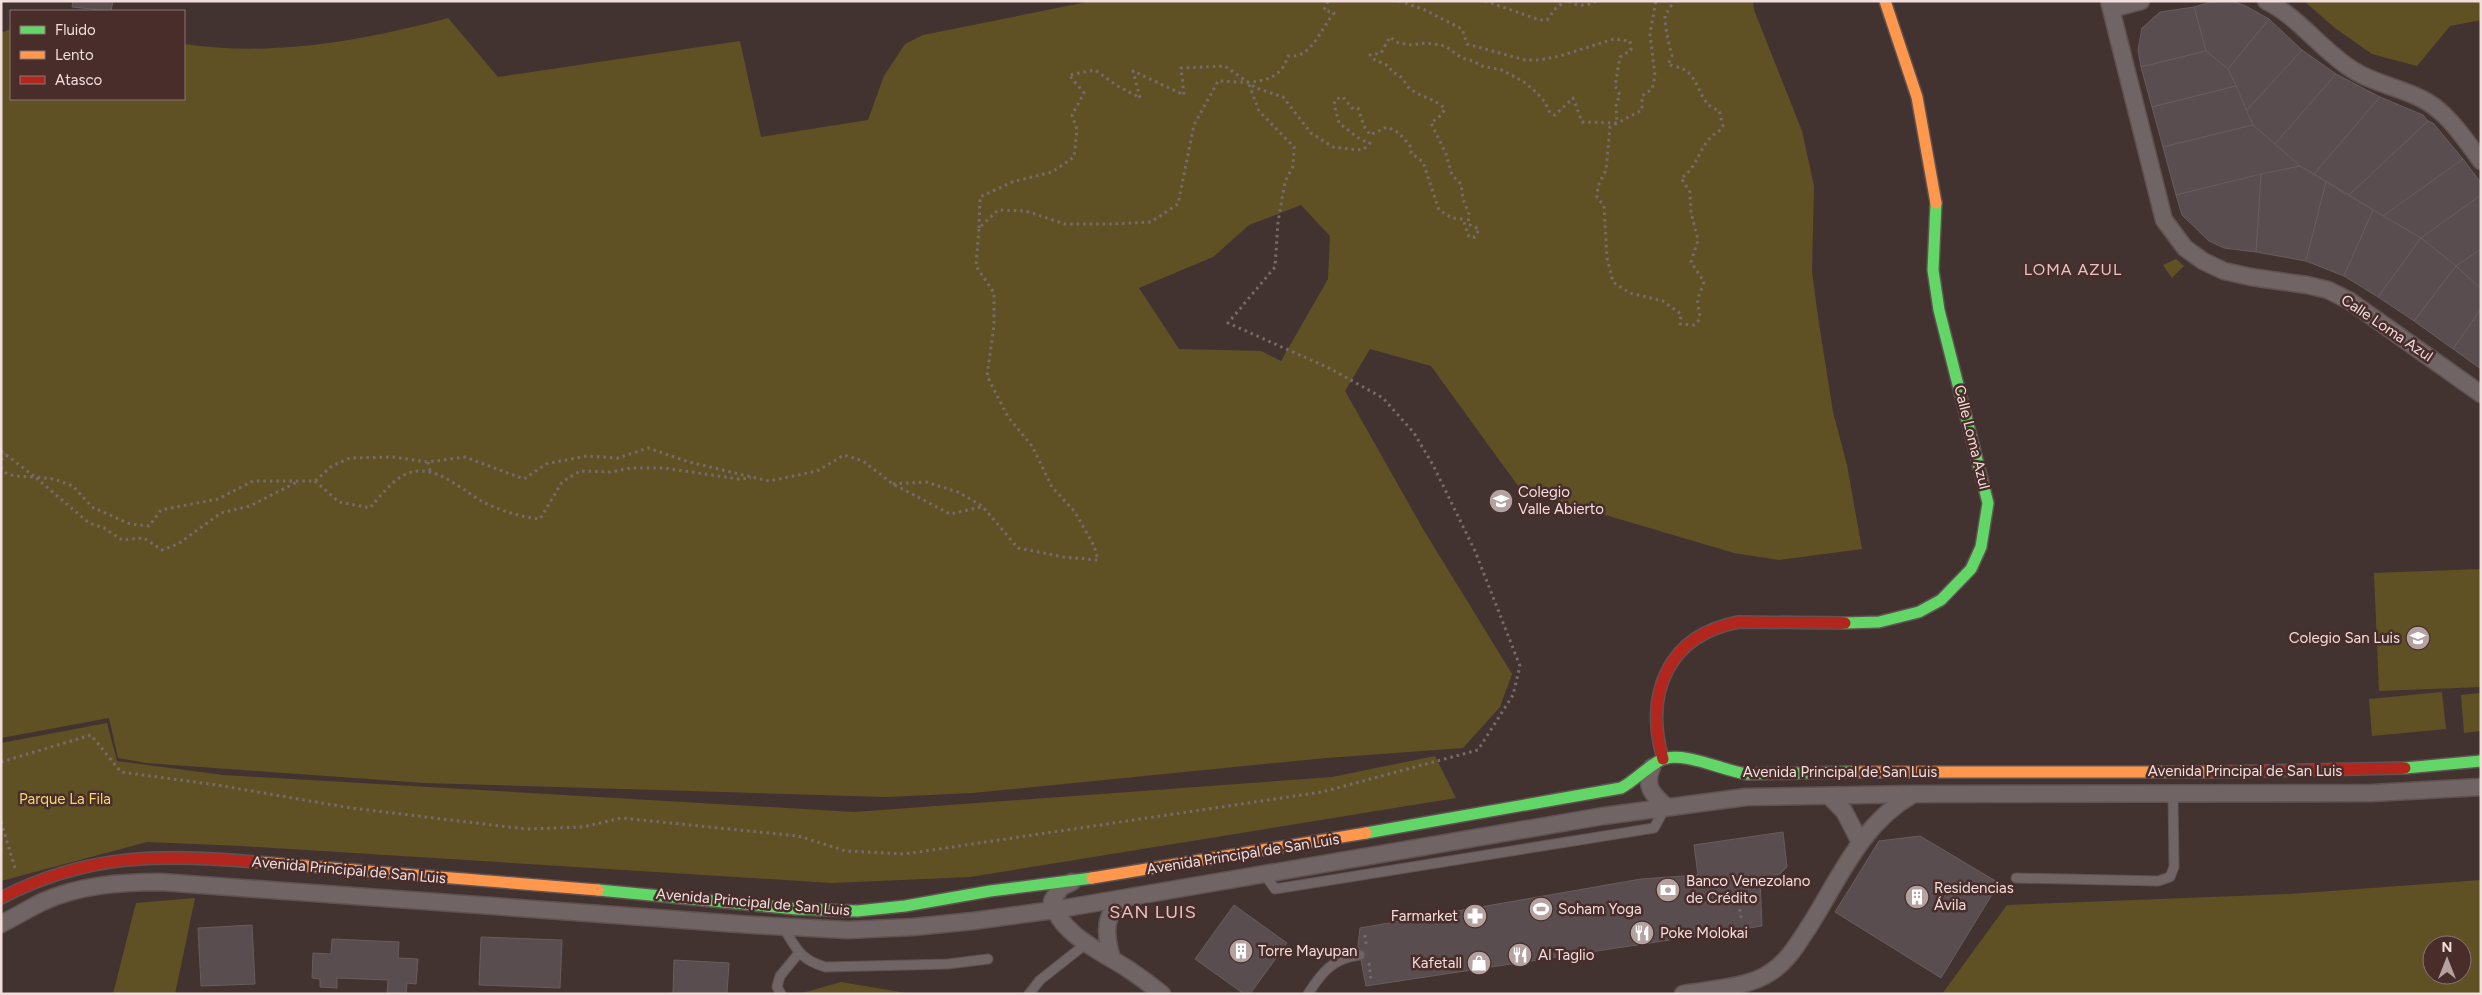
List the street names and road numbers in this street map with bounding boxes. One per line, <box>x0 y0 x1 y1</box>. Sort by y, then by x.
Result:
street label: Calle Loma Azul <box>2338 291 2436 365</box>
street label: Calle Loma Azul <box>1950 383 1994 491</box>
street label: Avenida Principal de San Luis <box>2148 762 2342 780</box>
street label: Avenida Principal de San Luis <box>1743 763 1937 781</box>
street label: Avenida Principal de San Luis <box>1145 830 1341 878</box>
street label: Avenida Principal de San Luis <box>251 853 447 887</box>
street label: Avenida Principal de San Luis <box>655 885 851 919</box>

